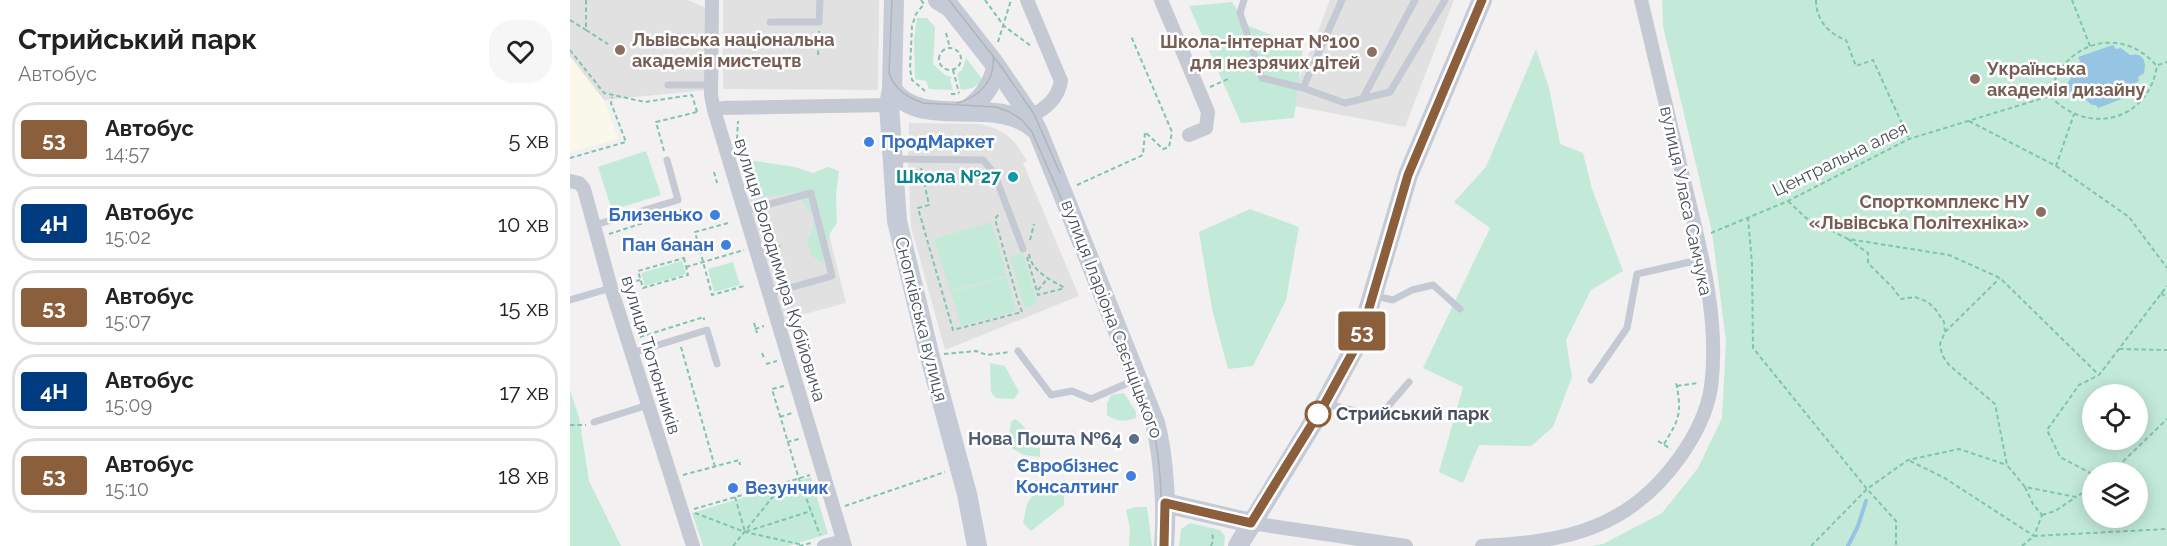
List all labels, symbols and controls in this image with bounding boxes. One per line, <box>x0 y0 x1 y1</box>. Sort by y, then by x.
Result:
button: heart <box>489 20 552 83</box>
text: Стрийський парк <box>18 23 257 56</box>
place label: Львівська національна академія мистецтв <box>632 29 835 71</box>
place label: Школа-інтернат №100 для незрячих дітей <box>1160 31 1360 73</box>
marker: Львівська національна академія мистецтв <box>613 43 627 57</box>
marker: Школа-інтернат №100 для незрячих дітей <box>1365 45 1379 59</box>
place label: Українська академія дизайну <box>1986 58 2146 100</box>
text: Автобус <box>18 62 97 86</box>
marker: Українська академія дизайну <box>1968 72 1982 86</box>
street label: вулиця Уласа Самчука <box>1656 104 1717 297</box>
text: Автобус <box>105 115 194 141</box>
street label: Центральна алея <box>1769 117 1911 200</box>
text: 53 <box>42 127 66 152</box>
text: 5 хв <box>509 127 549 153</box>
place label: ПродМаркет <box>881 131 995 152</box>
marker: ПродМаркет <box>862 135 876 149</box>
street label: вулиця Володимира Кубійовича <box>730 136 831 404</box>
text: 14:57 <box>105 141 150 165</box>
place label: Школа №27 <box>896 166 1002 187</box>
marker: Школа №27 <box>1006 170 1020 184</box>
place label: Спорткомплекс НУ «Львівська Політехніка» <box>1809 191 2029 233</box>
street label: вулиця Іларіона Свєнціцького <box>1057 197 1168 441</box>
text: Автобус <box>105 199 194 225</box>
place label: Близенько <box>608 204 703 225</box>
marker: Спорткомплекс НУ «Львівська Політехніка» <box>2034 205 2048 219</box>
marker: Близенько <box>708 208 722 222</box>
text: 4Н <box>40 211 68 236</box>
text: 10 хв <box>498 211 549 237</box>
text: 15:02 <box>105 225 151 249</box>
place label: Пан банан <box>622 234 714 255</box>
street label: Снопківська вулиця <box>891 234 952 403</box>
marker: Пан банан <box>719 238 733 252</box>
street label: вулиця Тютюнників <box>617 273 686 437</box>
text: Автобус <box>105 283 194 309</box>
text: 53 <box>42 295 66 320</box>
text: 15 хв <box>499 295 549 321</box>
text: 15:07 <box>105 309 151 333</box>
line badge: 53 <box>1335 312 1389 350</box>
text: 53 <box>1350 319 1374 344</box>
text: Автобус <box>105 367 194 393</box>
text: 4Н <box>40 379 68 404</box>
text: 17 хв <box>499 379 549 405</box>
map controls <box>2082 384 2148 528</box>
button: locate <box>2082 384 2148 450</box>
text: 15:09 <box>105 393 152 417</box>
marker: Стрийський парк <box>1305 401 1331 427</box>
place label: Стрийський парк <box>1336 403 1490 424</box>
place label: Нова Пошта №64 <box>968 428 1122 449</box>
marker: Нова Пошта №64 <box>1127 432 1141 446</box>
text: Автобус <box>105 451 194 477</box>
place label: Євробізнес Консалтинг <box>1016 455 1119 497</box>
button: layers <box>2082 462 2148 528</box>
text: 53 <box>42 463 66 488</box>
text: 18 хв <box>498 463 549 489</box>
marker: Євробізнес Консалтинг <box>1124 469 1138 483</box>
text: 15:10 <box>105 477 149 501</box>
place label: Везунчик <box>745 477 829 498</box>
marker: Везунчик <box>726 481 740 495</box>

